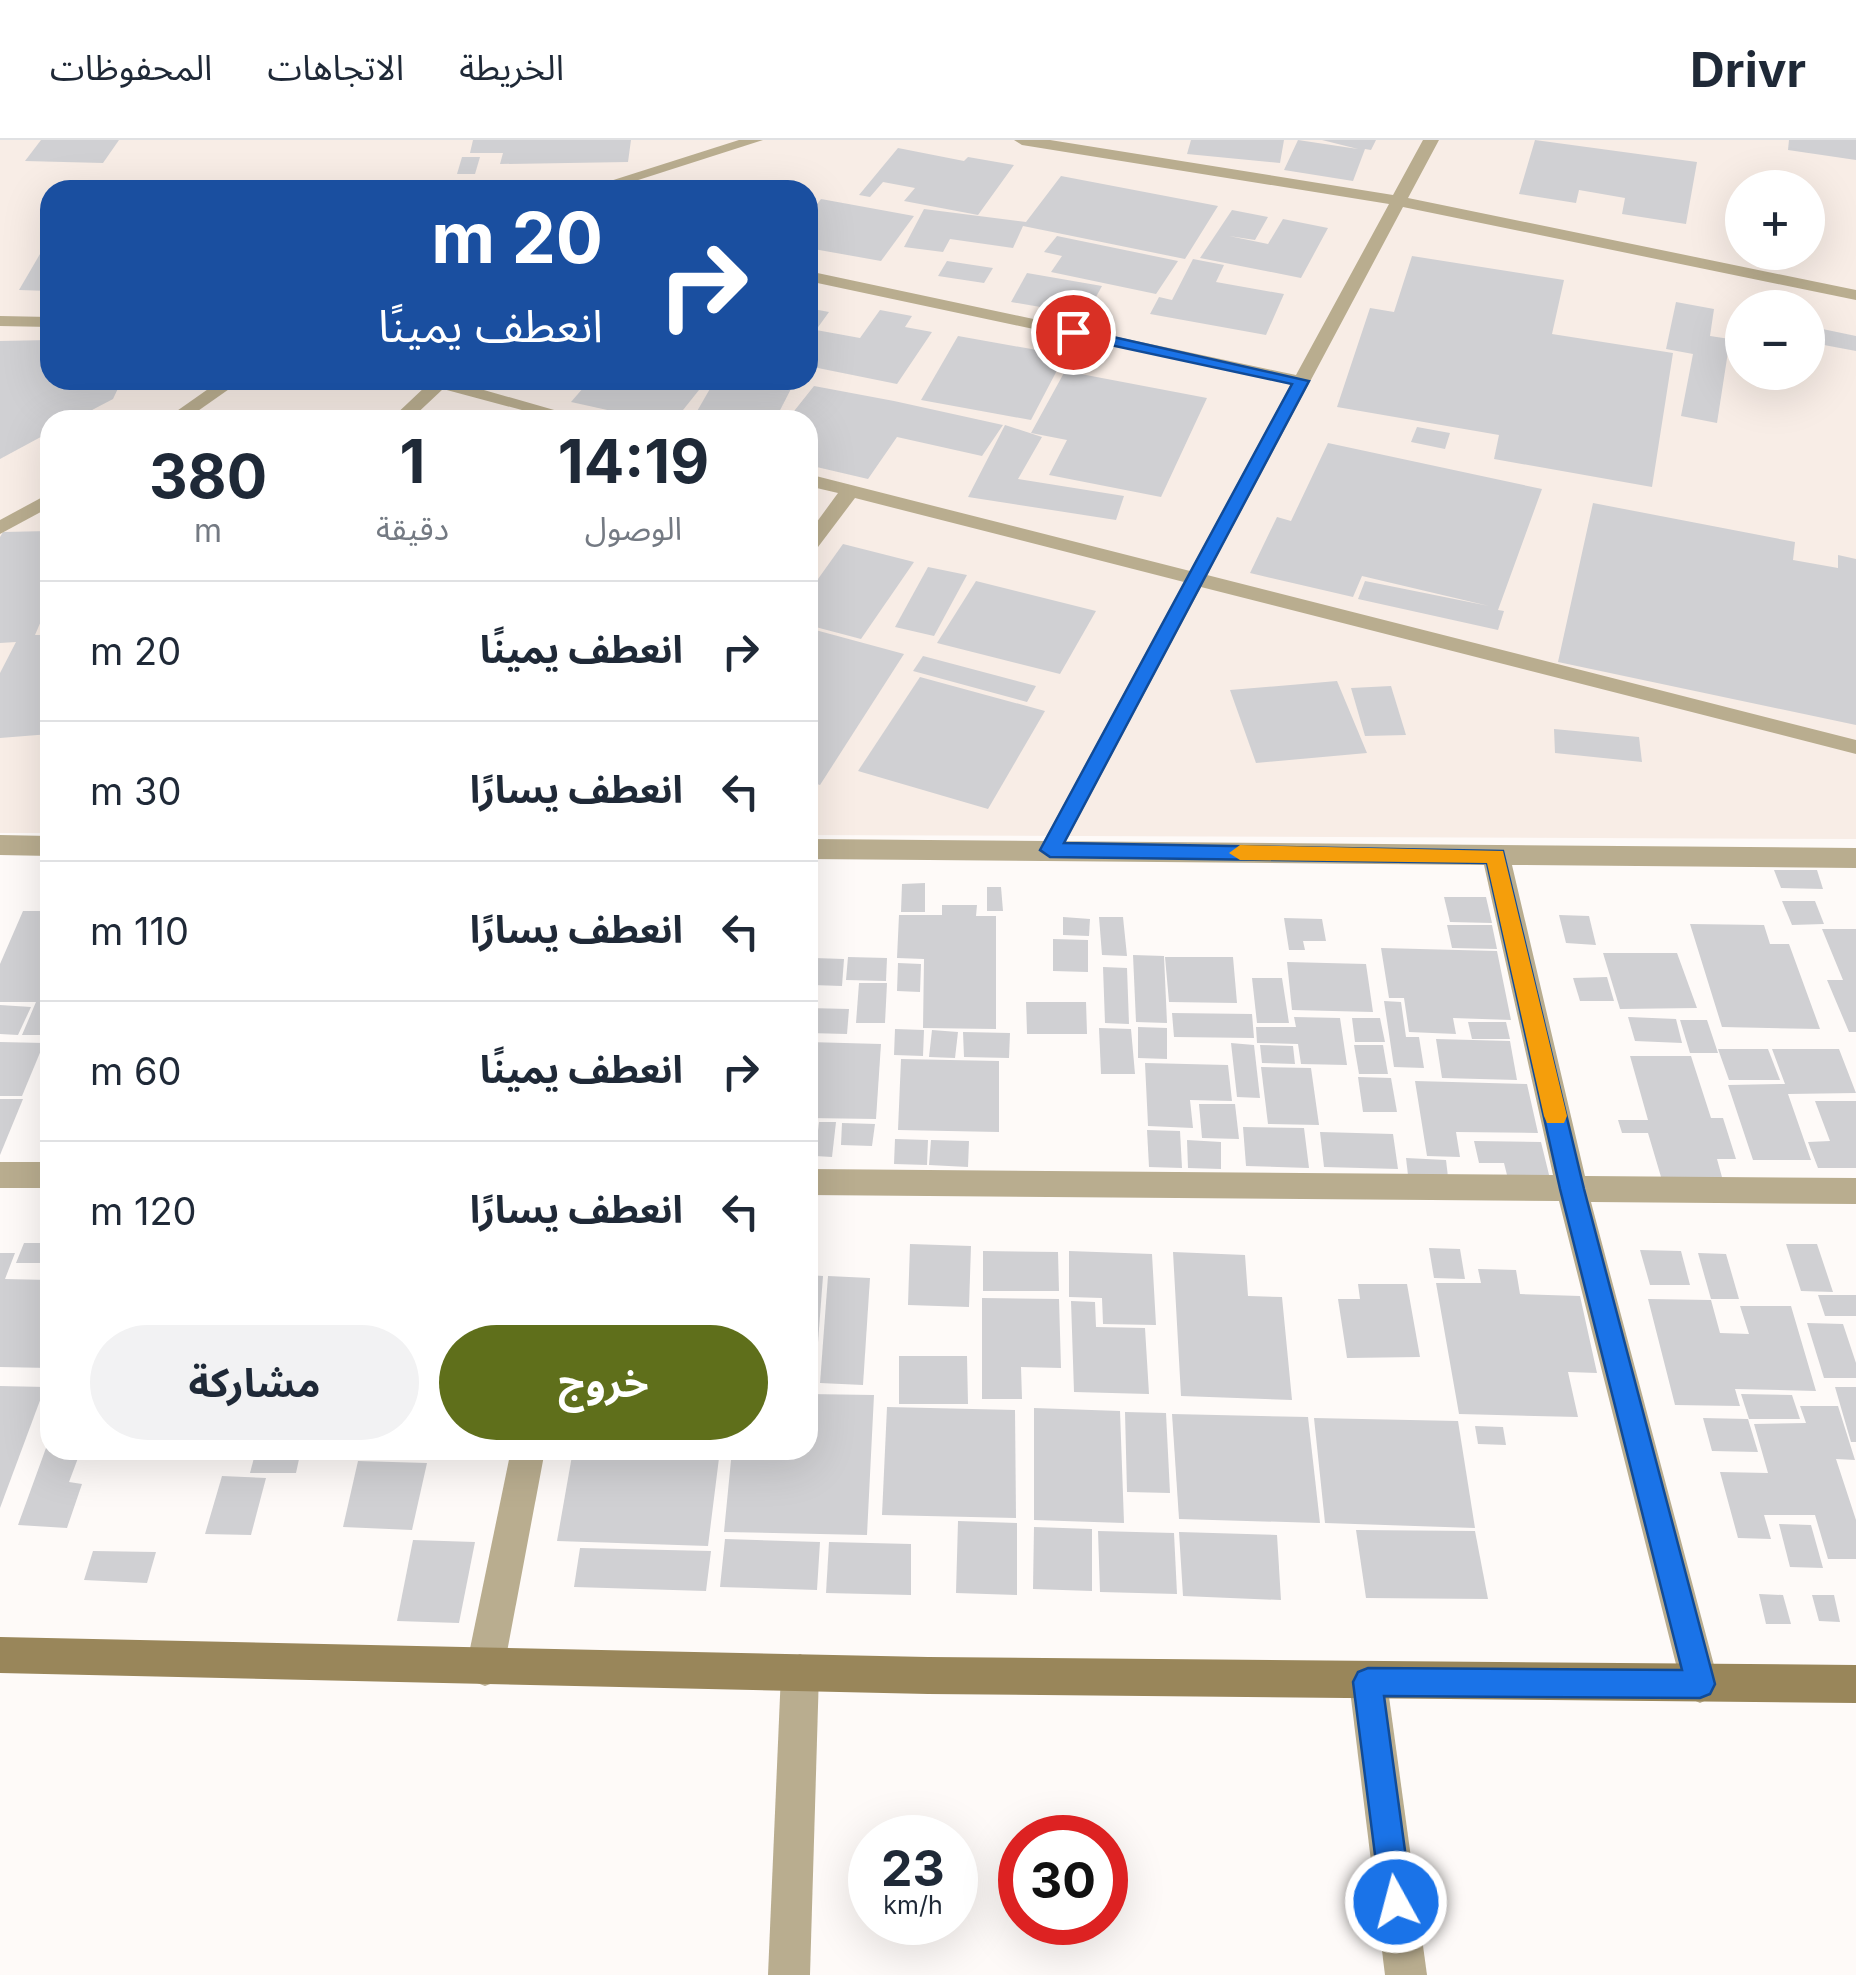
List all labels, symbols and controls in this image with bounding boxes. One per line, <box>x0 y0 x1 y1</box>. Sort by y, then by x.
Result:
text: Drivr <box>1690 40 1806 99</box>
text: المحفوظات <box>50 46 212 88</box>
text: الاتجاهات <box>267 46 404 88</box>
text: الخريطة <box>459 46 564 88</box>
map controls <box>1725 170 1825 390</box>
button: + <box>1725 170 1825 270</box>
text: 20 m <box>431 195 603 280</box>
icon: right <box>638 220 768 350</box>
pin <box>1031 290 1116 375</box>
button: − <box>1725 290 1825 390</box>
text: انعطف يمينًا <box>378 298 603 353</box>
icon: arrive <box>1046 305 1101 360</box>
text: 1 <box>400 425 425 497</box>
text: 14:19 <box>558 425 709 497</box>
text: 380 <box>149 440 267 512</box>
text: دقيقة <box>376 509 449 548</box>
text: الوصول <box>585 509 682 548</box>
text: m <box>194 511 222 550</box>
icon: right <box>713 624 768 679</box>
text: انعطف يمينًا <box>480 626 683 672</box>
text: 20 m <box>90 628 181 674</box>
icon: left <box>713 764 768 819</box>
text: انعطف يسارًا <box>470 766 683 812</box>
text: 30 m <box>90 768 181 814</box>
icon: left <box>713 904 768 959</box>
text: انعطف يسارًا <box>470 906 683 952</box>
text: 110 m <box>90 908 189 954</box>
icon: right <box>713 1044 768 1099</box>
text: انعطف يمينًا <box>480 1046 683 1092</box>
text: 60 m <box>90 1048 182 1094</box>
icon: left <box>713 1184 768 1239</box>
text: انعطف يسارًا <box>470 1186 683 1232</box>
text: 120 m <box>90 1188 197 1234</box>
button: مشاركة <box>90 1325 419 1440</box>
button: خروج <box>439 1325 768 1440</box>
speed limit sign: 30 <box>998 1815 1128 1945</box>
text: 23 <box>881 1838 945 1898</box>
position arrow <box>1344 1850 1448 1954</box>
text: km/h <box>883 1890 943 1920</box>

